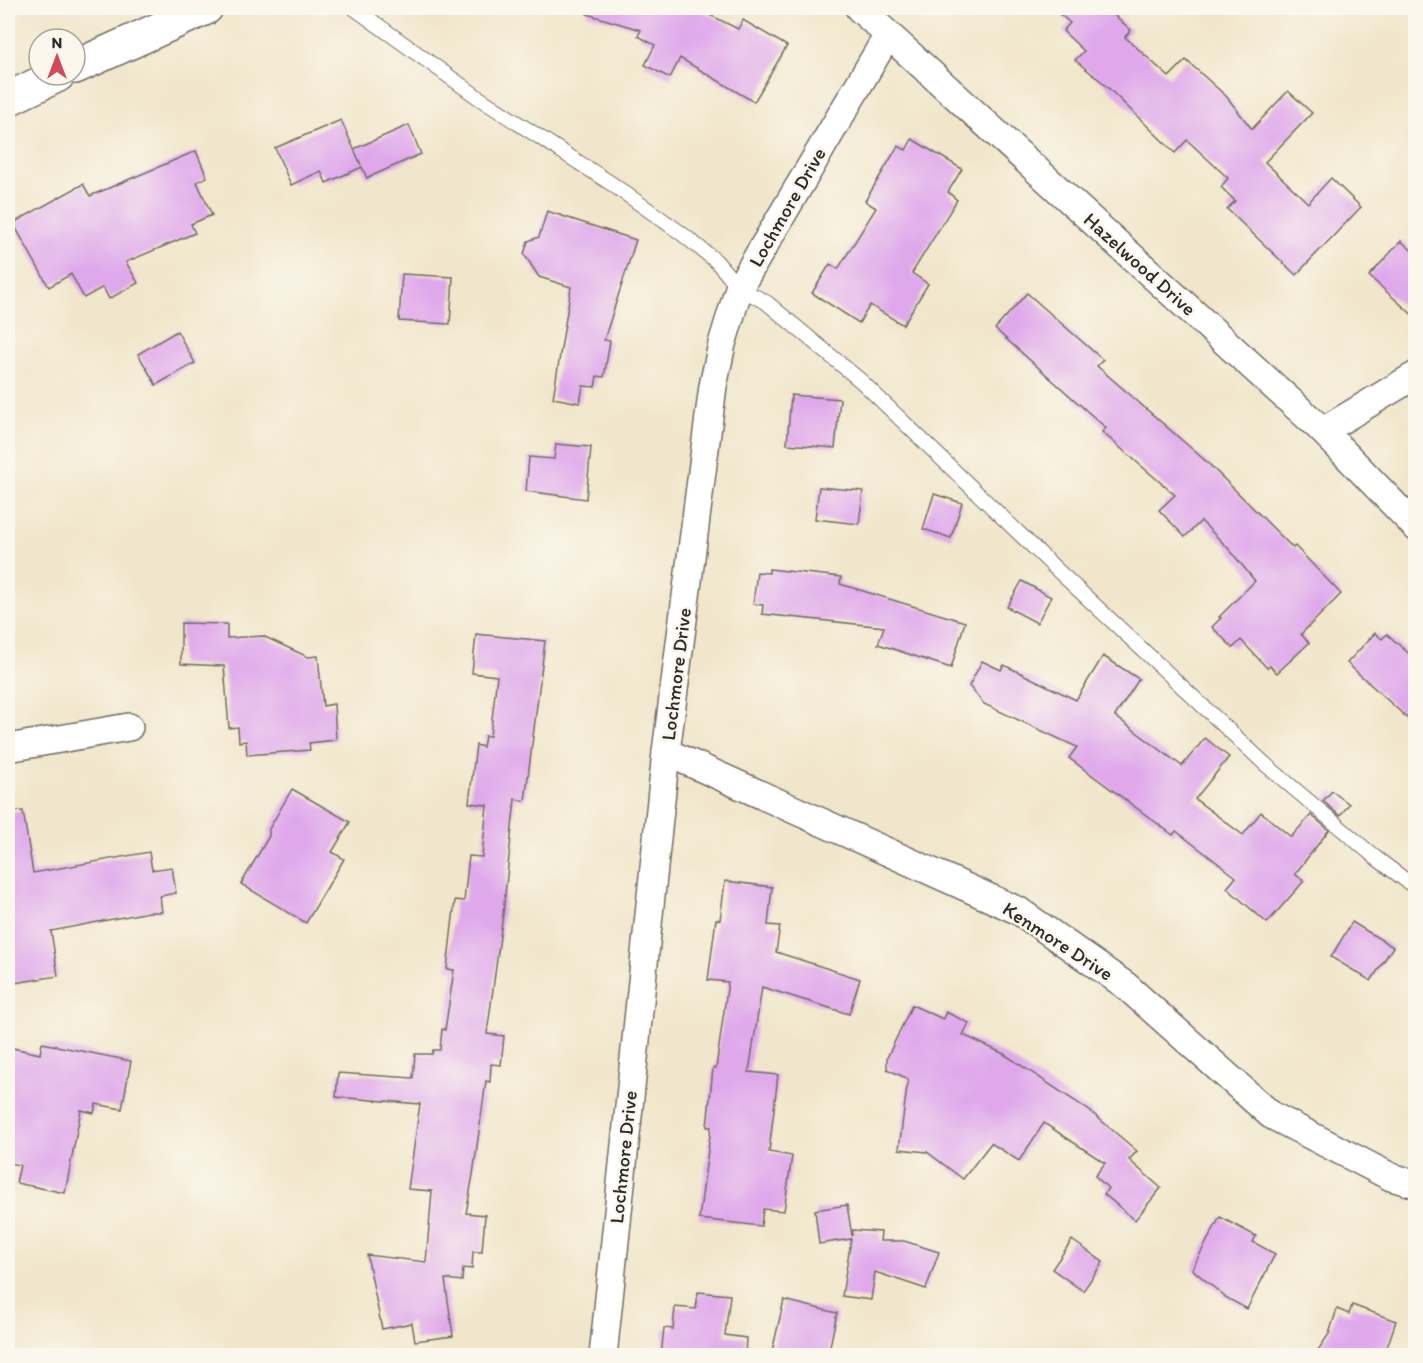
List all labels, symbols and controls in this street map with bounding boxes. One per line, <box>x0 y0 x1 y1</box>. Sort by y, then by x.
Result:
north arrow <box>27 27 87 87</box>
text: N <box>52 33 62 52</box>
street label: Lochmore Drive <box>743 143 831 271</box>
street label: Hazelwood Drive <box>1079 207 1201 321</box>
street label: Lochmore Drive <box>656 606 696 742</box>
street label: Kenmore Drive <box>998 896 1118 986</box>
street label: Lochmore Drive <box>604 1089 642 1225</box>

